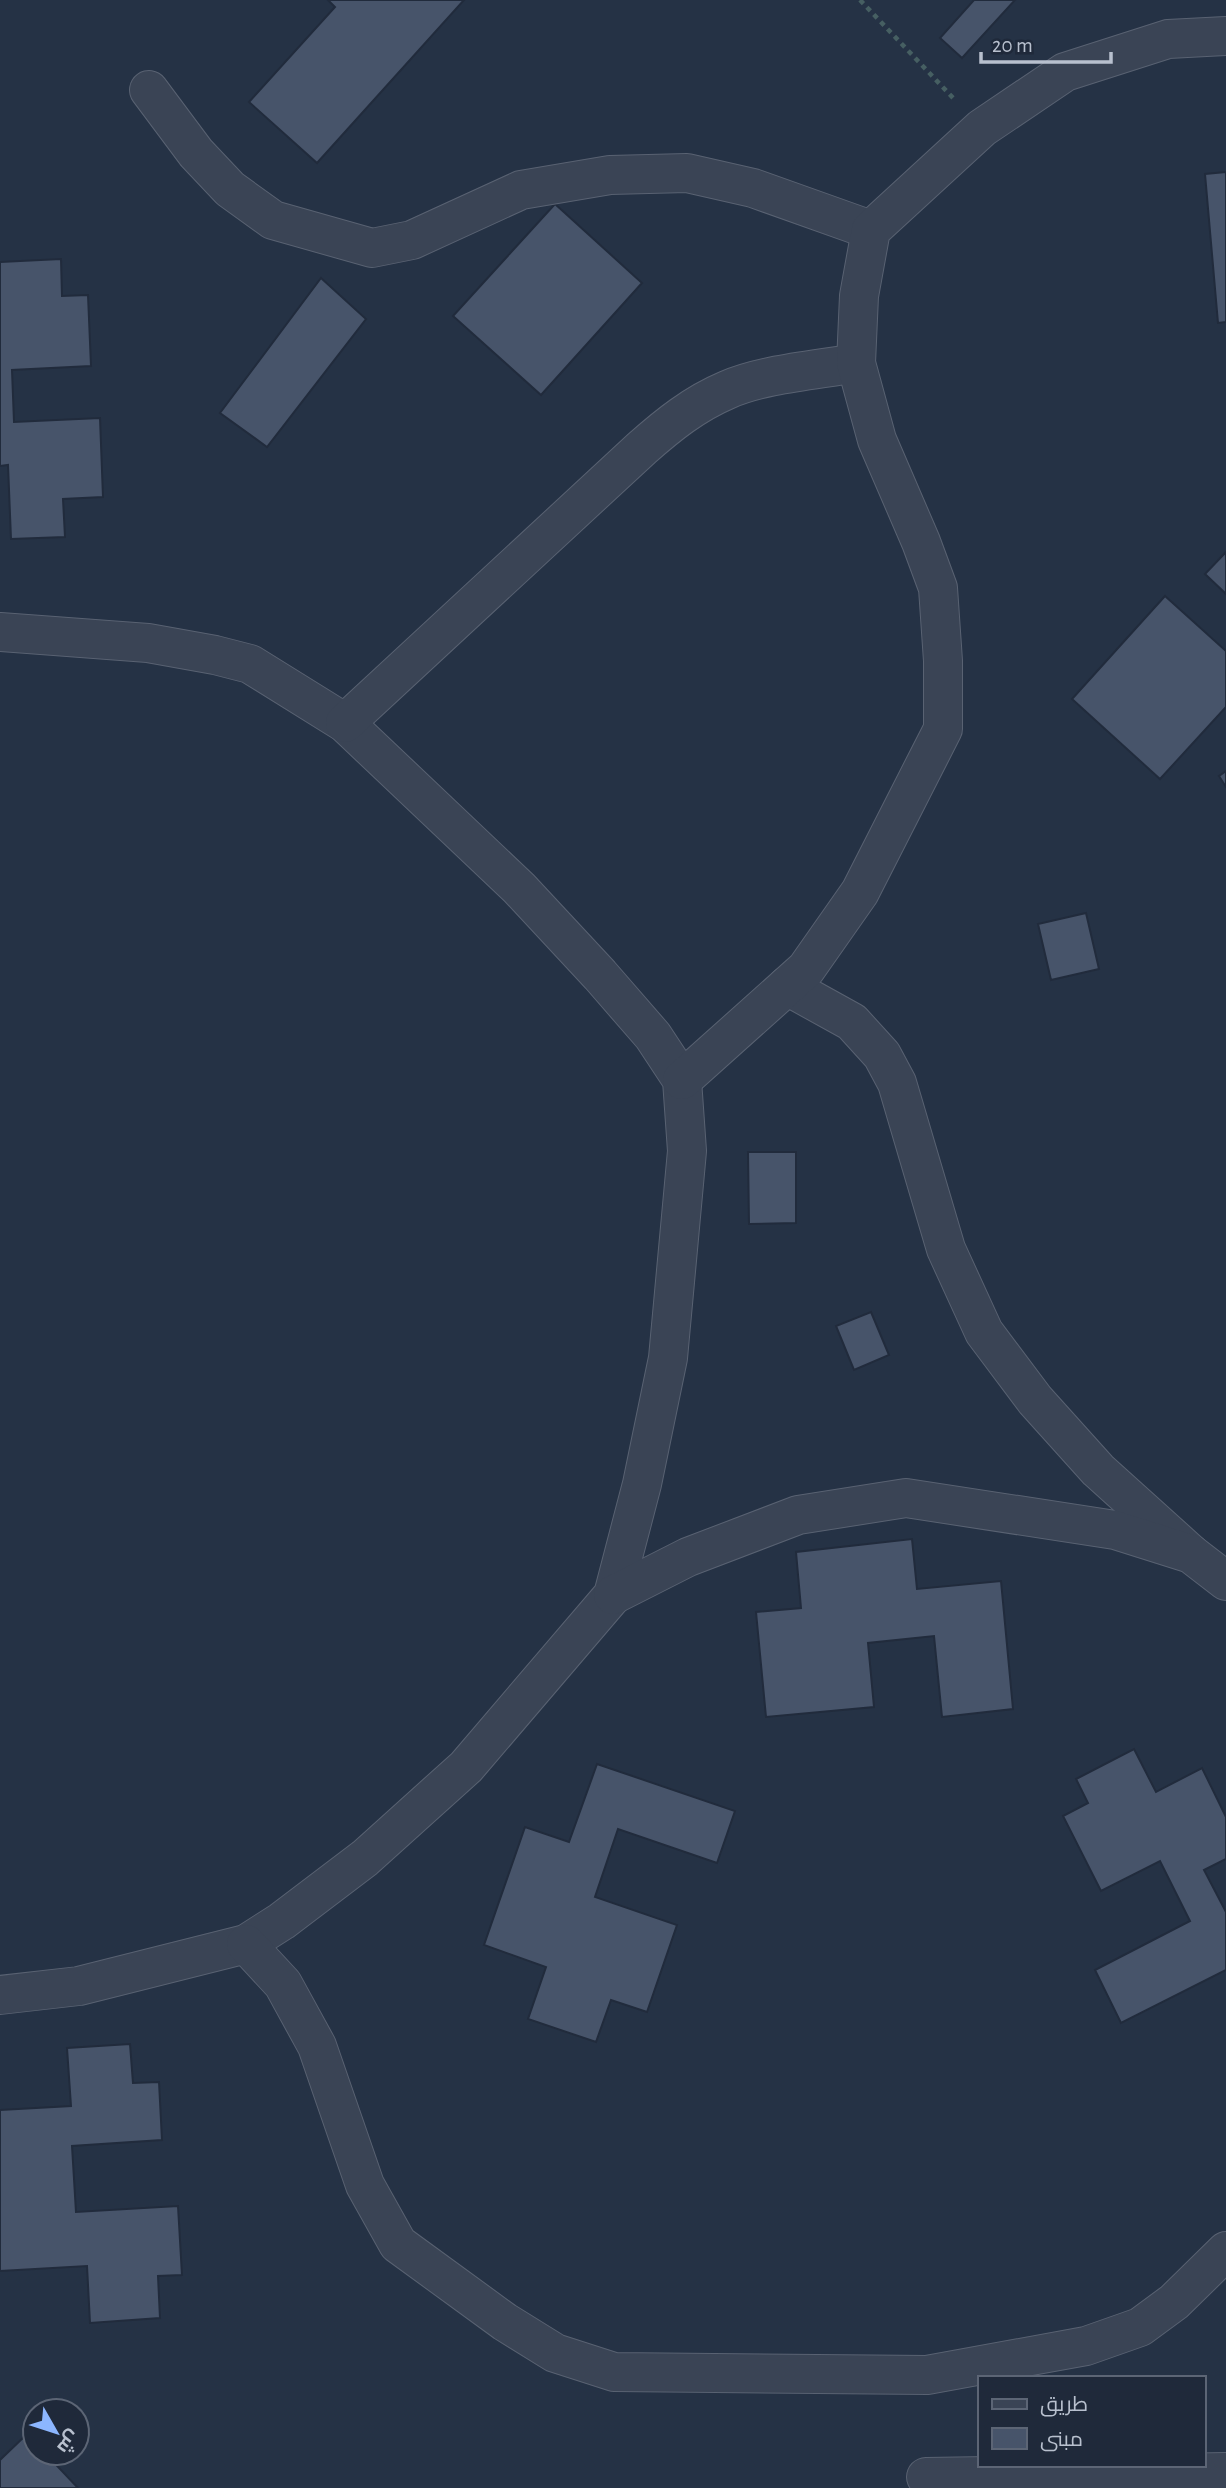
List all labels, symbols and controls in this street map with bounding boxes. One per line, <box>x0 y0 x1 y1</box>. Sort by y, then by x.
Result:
scale bar <box>981 21 1110 65</box>
text: 20 m <box>992 35 1033 56</box>
legend <box>978 2376 1205 2467</box>
text: طريق <box>1040 2394 1088 2417</box>
north arrow <box>21 2397 91 2467</box>
text: ش <box>52 2426 84 2458</box>
text: مبنى <box>1040 2429 1083 2452</box>

